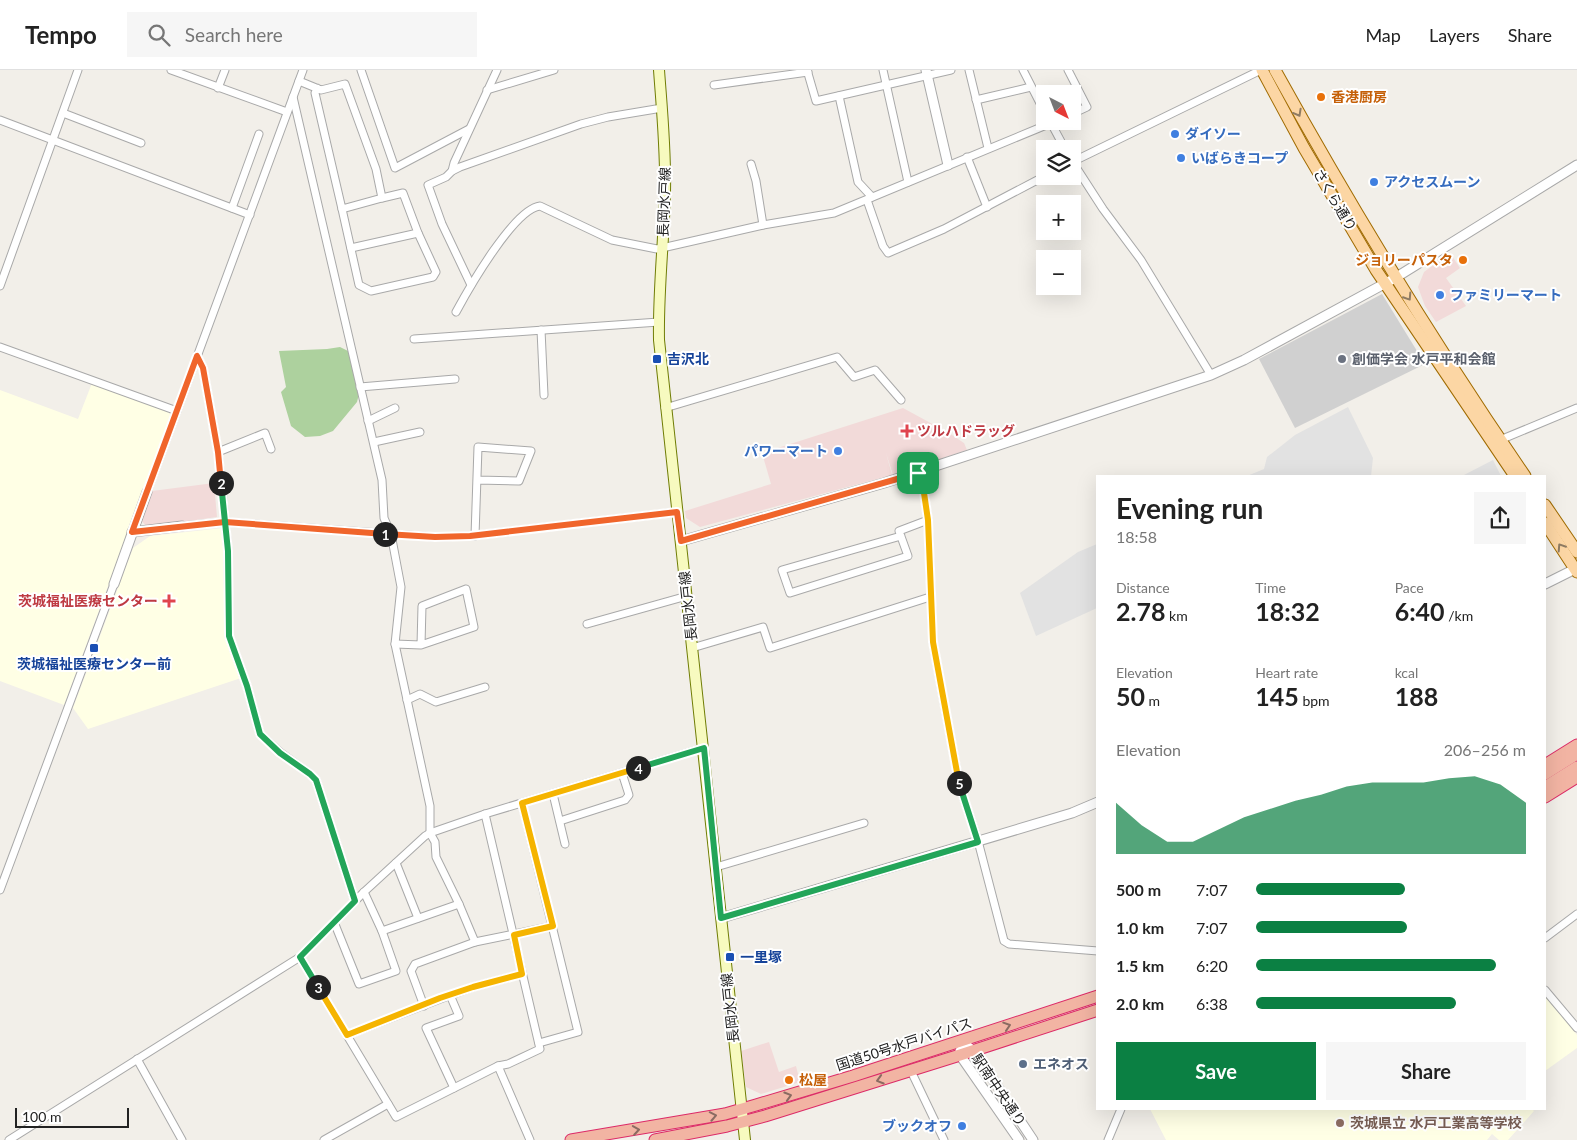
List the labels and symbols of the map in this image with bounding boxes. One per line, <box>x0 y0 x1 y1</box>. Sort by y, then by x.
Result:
north arrow <box>1036 85 1081 130</box>
place label: 香港厨房 <box>1331 88 1387 105</box>
marker: 香港厨房 <box>1315 91 1327 103</box>
one-way arrow <box>1292 107 1302 116</box>
place label: ダイソー <box>1185 125 1241 142</box>
marker: ダイソー <box>1169 128 1181 140</box>
place label: いばらきコープ <box>1191 149 1288 166</box>
marker: いばらきコープ <box>1175 152 1187 164</box>
street label: さくら通り <box>1310 165 1361 234</box>
street label: 長岡水戸線 <box>654 167 673 237</box>
place label: アクセスムーン <box>1384 173 1481 190</box>
marker: アクセスムーン <box>1368 176 1380 188</box>
place label: ジョリーパスタ <box>1355 251 1453 268</box>
marker: ジョリーパスタ <box>1457 254 1469 266</box>
place label: ファミリーマート <box>1450 286 1562 303</box>
marker: ファミリーマート <box>1434 289 1446 301</box>
one-way arrow <box>1402 292 1411 301</box>
place label: 吉沢北 <box>667 350 709 367</box>
place label: 創価学会 水戸平和会館 <box>1352 350 1495 367</box>
marker: 吉沢北 <box>651 353 663 365</box>
marker: 創価学会 水戸平和会館 <box>1336 353 1348 365</box>
place label: ツルハドラッグ <box>917 422 1015 439</box>
marker: ツルハドラッグ <box>901 425 913 437</box>
place label: パワーマート <box>744 442 828 459</box>
marker: パワーマート <box>832 445 844 457</box>
pin <box>897 452 939 494</box>
pin: 2 <box>208 470 234 496</box>
pin: 1 <box>372 522 398 546</box>
one-way arrow <box>1558 544 1567 553</box>
street label: 長岡水戸線 <box>675 570 700 642</box>
place label: 茨城福祉医療センター <box>18 592 158 609</box>
marker: 茨城福祉医療センター <box>162 594 176 608</box>
marker: 茨城福祉医療センター前 <box>88 642 100 654</box>
place label: 茨城福祉医療センター前 <box>17 655 171 672</box>
pin: 4 <box>626 756 650 780</box>
pin: 5 <box>946 770 972 796</box>
place label: 一里塚 <box>740 948 782 965</box>
marker: 一里塚 <box>724 951 736 963</box>
street label: 長岡水戸線 <box>717 972 742 1044</box>
pin: 3 <box>306 974 330 1000</box>
street label: 国道50号水戸バイパス <box>834 1014 974 1074</box>
one-way arrow <box>1002 1022 1011 1032</box>
street label: 駅南中央通り <box>969 1050 1030 1129</box>
place label: エネオス <box>1033 1055 1089 1072</box>
marker: エネオス <box>1017 1058 1029 1070</box>
place label: 松屋 <box>799 1071 827 1088</box>
marker: 松屋 <box>783 1074 795 1086</box>
one-way arrow <box>877 1075 885 1085</box>
one-way arrow <box>784 1091 792 1101</box>
scale bar <box>15 1105 129 1128</box>
one-way arrow <box>708 1111 717 1121</box>
place label: 茨城県立 水戸工業高等学校 <box>1350 1114 1521 1131</box>
place label: ブックオフ <box>882 1117 952 1134</box>
marker: 茨城県立 水戸工業高等学校 <box>1334 1117 1346 1129</box>
marker: ブックオフ <box>956 1120 968 1132</box>
one-way arrow <box>632 1125 640 1135</box>

